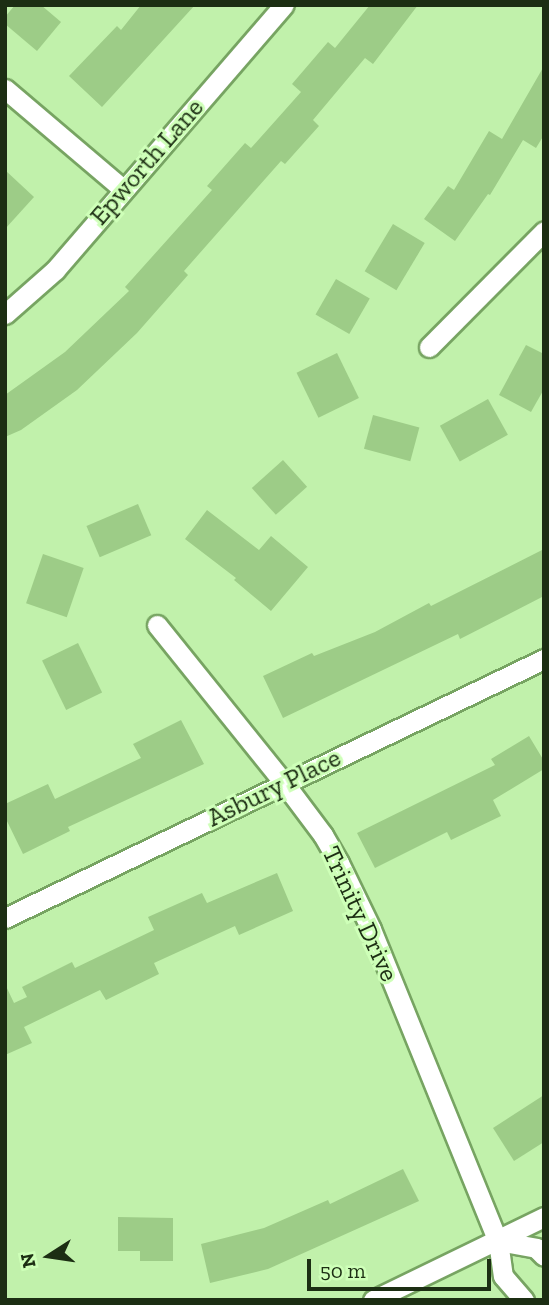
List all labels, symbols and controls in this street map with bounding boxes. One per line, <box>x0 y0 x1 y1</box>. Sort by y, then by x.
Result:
street label: Epworth Lane <box>84 92 210 232</box>
street label: Asbury Place <box>202 742 346 834</box>
street label: Trinity Drive <box>315 841 405 987</box>
north arrow <box>14 1221 84 1291</box>
scale bar <box>311 1246 495 1290</box>
text: N <box>15 1251 41 1270</box>
text: 50 m <box>320 1258 366 1283</box>

